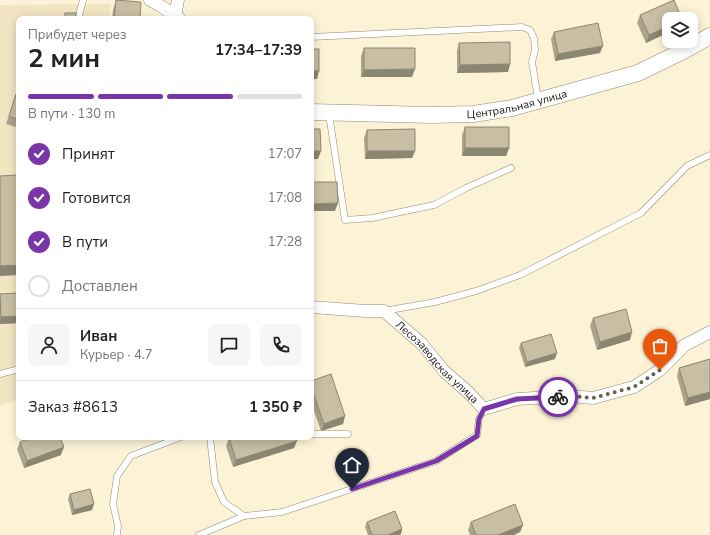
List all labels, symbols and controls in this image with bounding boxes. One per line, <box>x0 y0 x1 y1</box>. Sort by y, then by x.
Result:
map controls <box>662 12 698 48</box>
button: layers <box>662 12 698 48</box>
text: Прибудет через <box>28 26 126 44</box>
text: 17:34–17:39 <box>215 40 302 60</box>
text: 2 мин <box>28 41 100 76</box>
street label: Центральная улица <box>466 86 569 122</box>
text: В пути · 130 m <box>28 105 115 123</box>
icon: check <box>28 143 50 165</box>
text: Принят <box>62 144 115 164</box>
text: 17:07 <box>268 145 302 163</box>
icon: check <box>28 187 50 209</box>
text: Готовится <box>62 188 131 208</box>
text: 17:08 <box>268 189 302 207</box>
icon: check <box>28 231 50 253</box>
text: В пути <box>62 232 108 252</box>
text: 17:28 <box>268 233 302 251</box>
text: Доставлен <box>62 276 138 296</box>
street label: Лесозаводская улица <box>392 317 482 407</box>
button: person <box>28 324 70 366</box>
button: chat <box>208 324 250 366</box>
button: phone <box>260 324 302 366</box>
text: Иван <box>80 326 117 346</box>
pin <box>643 329 677 370</box>
icon: bag <box>649 335 671 357</box>
text: Курьер · 4.7 <box>80 346 153 364</box>
courier <box>538 377 578 417</box>
icon: bike <box>547 386 569 408</box>
text: Заказ #8613 <box>28 397 118 417</box>
text: 1 350 ₽ <box>249 397 302 417</box>
pin <box>335 448 369 489</box>
icon: home <box>341 454 363 476</box>

